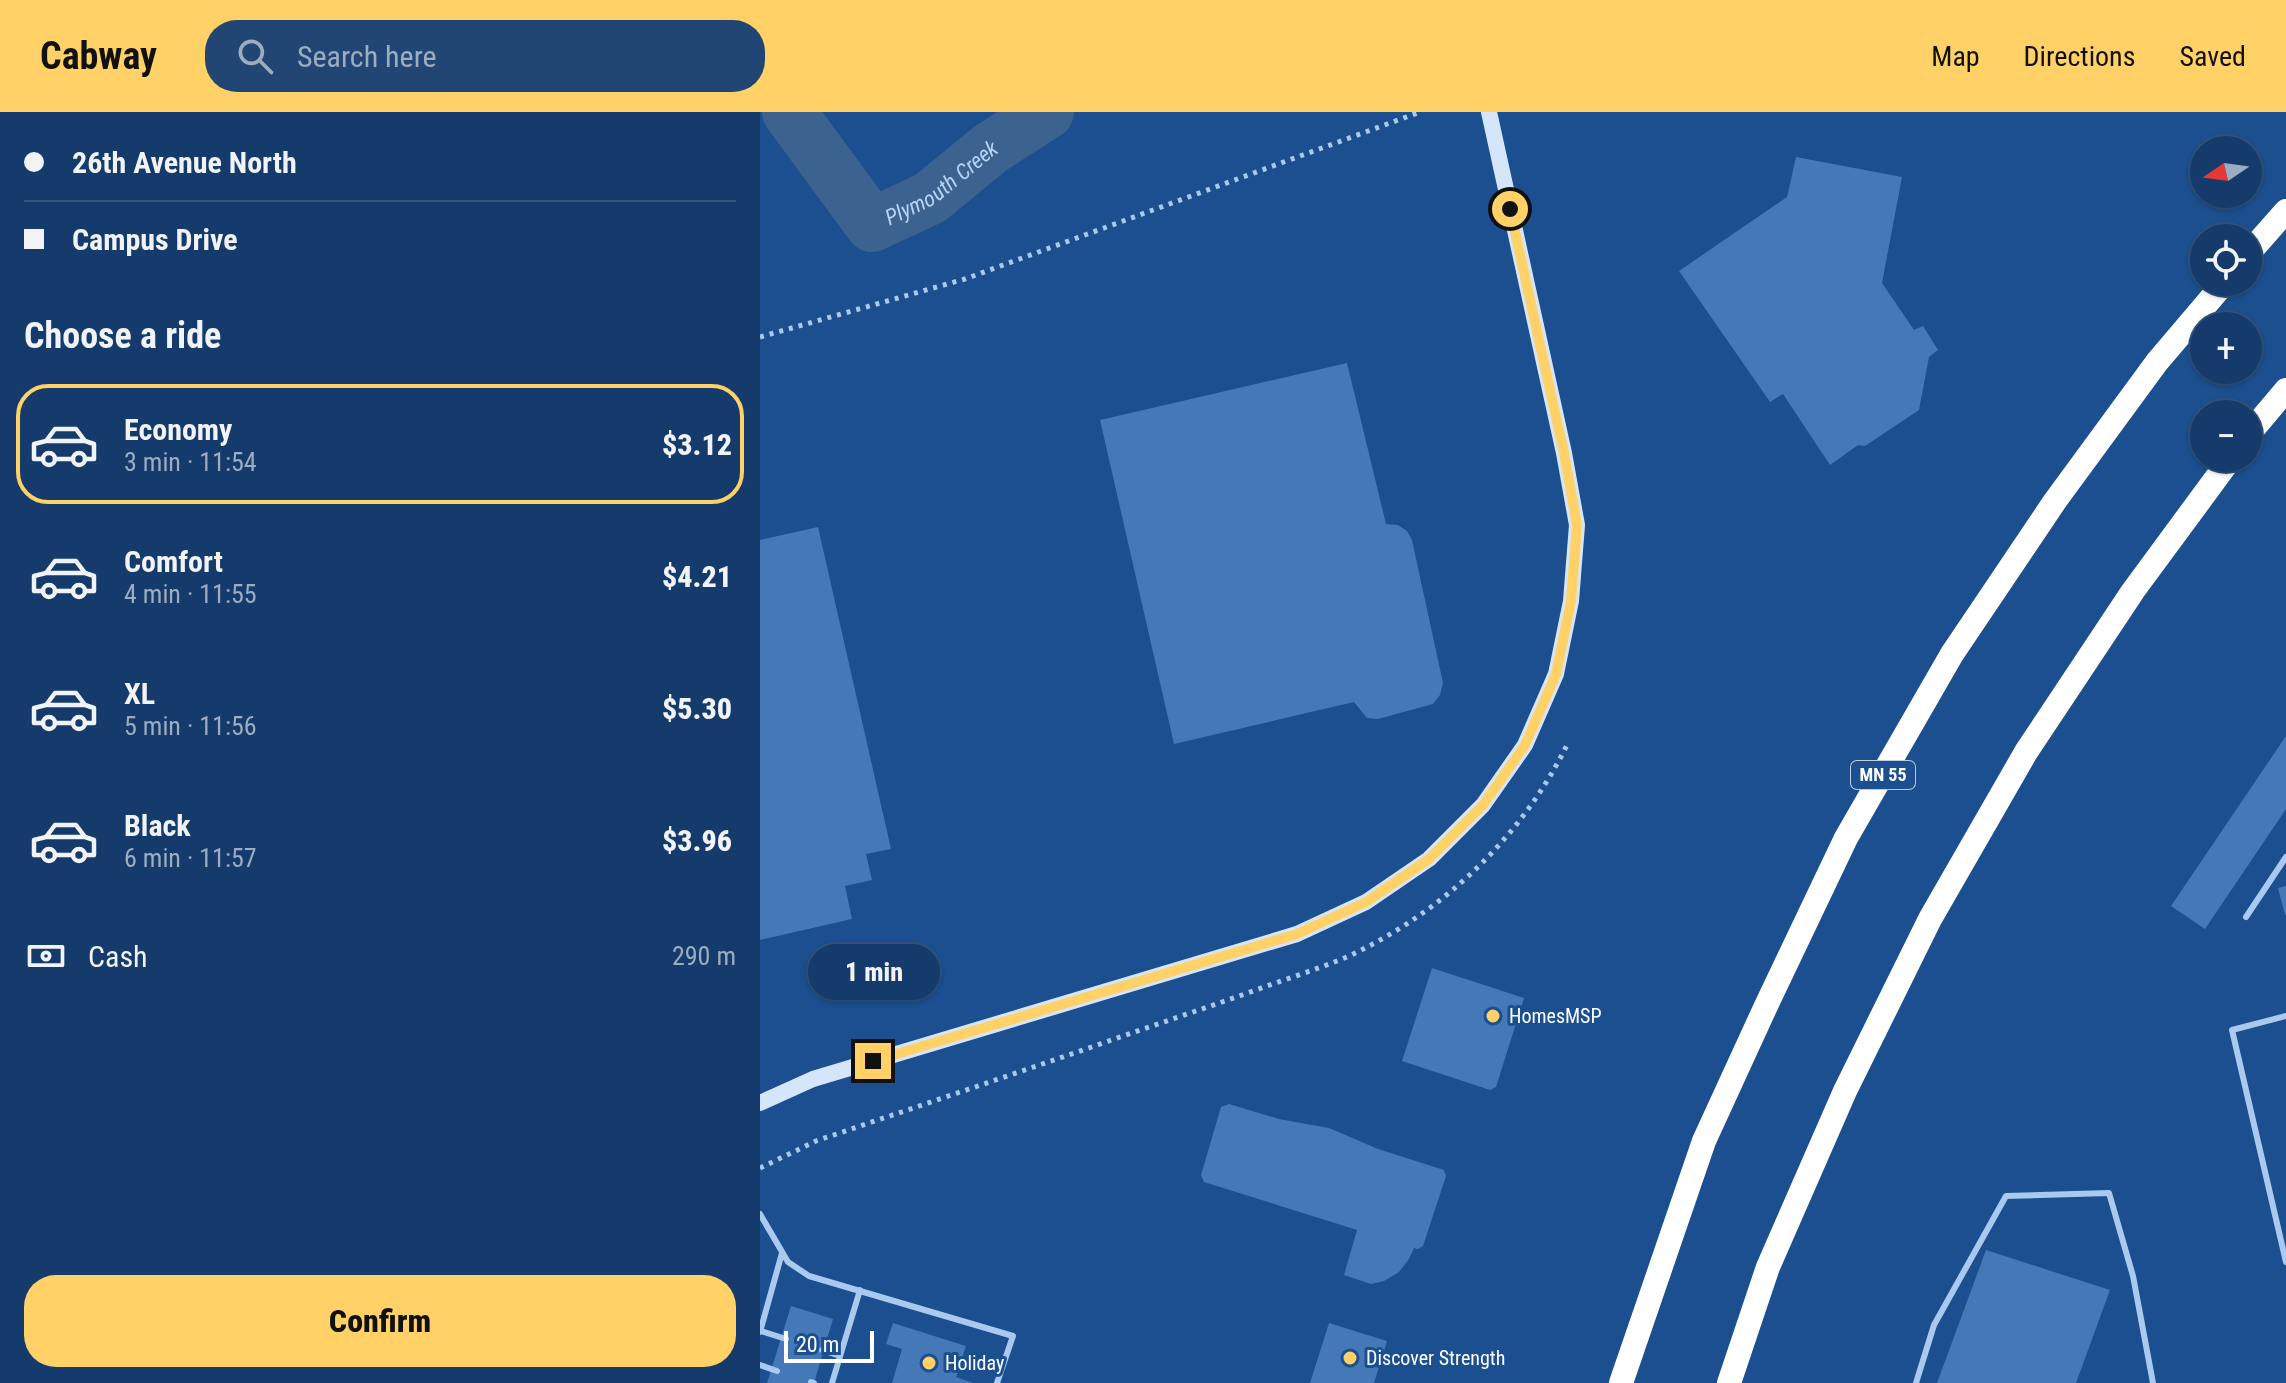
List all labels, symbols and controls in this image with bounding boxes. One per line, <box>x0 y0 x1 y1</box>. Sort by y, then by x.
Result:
search box <box>205 20 765 92</box>
text: Cabway <box>40 34 157 78</box>
icon: search <box>233 34 277 78</box>
text: Search here <box>297 39 437 74</box>
text: Map <box>1931 40 1980 73</box>
text: Directions <box>2024 40 2135 73</box>
text: Saved <box>2179 40 2246 73</box>
water label: Plymouth Creek <box>881 135 1003 230</box>
north arrow <box>2190 136 2262 208</box>
map controls <box>2190 136 2262 472</box>
text: 26th Avenue North <box>72 145 297 180</box>
route start <box>1492 191 1528 227</box>
text: Campus Drive <box>72 222 238 257</box>
button: locate <box>2190 224 2262 296</box>
button: + <box>2190 312 2262 384</box>
text: Choose a ride <box>24 315 221 357</box>
button: − <box>2190 400 2262 472</box>
icon: car <box>28 408 100 480</box>
text: Economy <box>124 412 232 447</box>
text: $3.12 <box>662 427 732 462</box>
text: 3 min · 11:54 <box>124 447 257 477</box>
icon: car <box>28 540 100 612</box>
text: Comfort <box>124 544 223 579</box>
text: $4.21 <box>662 559 732 594</box>
text: 4 min · 11:55 <box>124 579 257 609</box>
icon: car <box>28 672 100 744</box>
text: XL <box>124 676 155 711</box>
text: $5.30 <box>662 691 732 726</box>
text: 5 min · 11:56 <box>124 711 257 741</box>
road number: MN 55 <box>1851 761 1915 789</box>
icon: car <box>28 804 100 876</box>
text: Black <box>124 808 191 843</box>
text: $3.96 <box>662 823 732 858</box>
text: 6 min · 11:57 <box>124 843 257 873</box>
icon: cash <box>24 934 68 978</box>
text: Cash <box>88 939 148 974</box>
text: 290 m <box>672 941 736 971</box>
callout: 1 min <box>807 945 939 1001</box>
text: 1 min <box>845 957 903 987</box>
place label: HomesMSP <box>1509 1004 1602 1028</box>
marker: HomesMSP <box>1484 1007 1502 1025</box>
route end <box>855 1043 891 1079</box>
button: Confirm <box>24 1275 736 1367</box>
scale bar <box>784 1327 874 1363</box>
text: 20 m <box>796 1332 839 1357</box>
place label: Discover Strength <box>1366 1346 1505 1370</box>
marker: Discover Strength <box>1341 1349 1359 1367</box>
place label: Holiday <box>945 1351 1004 1375</box>
marker: Holiday <box>920 1354 938 1372</box>

